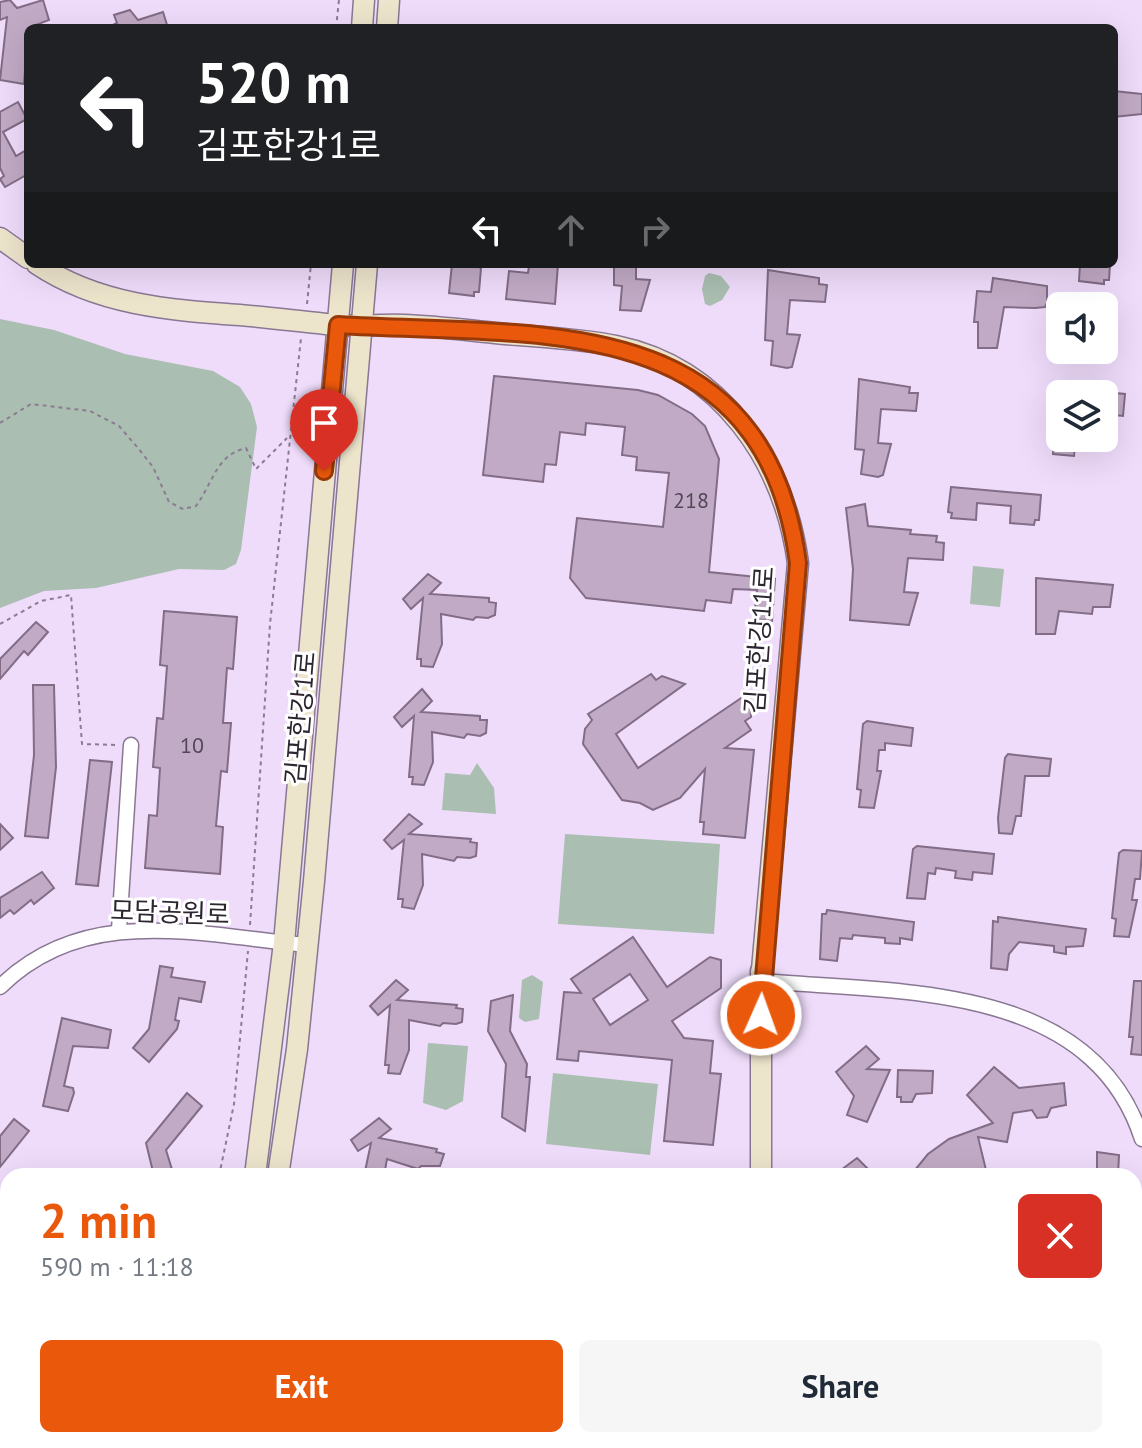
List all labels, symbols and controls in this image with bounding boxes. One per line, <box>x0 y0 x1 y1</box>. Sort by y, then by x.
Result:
text: 520 m <box>196 46 351 118</box>
icon: left <box>64 56 168 160</box>
text: 김포한강1로 <box>196 121 381 168</box>
icon: left <box>465 208 509 252</box>
icon: ahead <box>549 208 593 252</box>
icon: right <box>633 208 677 252</box>
map controls <box>1046 292 1118 452</box>
button: sound <box>1046 292 1118 364</box>
button: layers <box>1046 380 1118 452</box>
pin <box>290 389 358 471</box>
icon: arrive <box>302 401 346 445</box>
house number: 218 <box>673 486 709 514</box>
street label: 김포한강11로 <box>737 565 781 715</box>
street label: 김포한강1로 <box>278 650 322 786</box>
house number: 10 <box>180 731 204 759</box>
street label: 모담공원로 <box>110 893 230 931</box>
position arrow <box>719 973 803 1057</box>
text: 2 min <box>40 1189 157 1251</box>
button: close <box>1018 1194 1102 1278</box>
text: 590 m · 11:18 <box>40 1250 194 1283</box>
button: Exit <box>40 1340 563 1432</box>
button: Share <box>579 1340 1102 1432</box>

